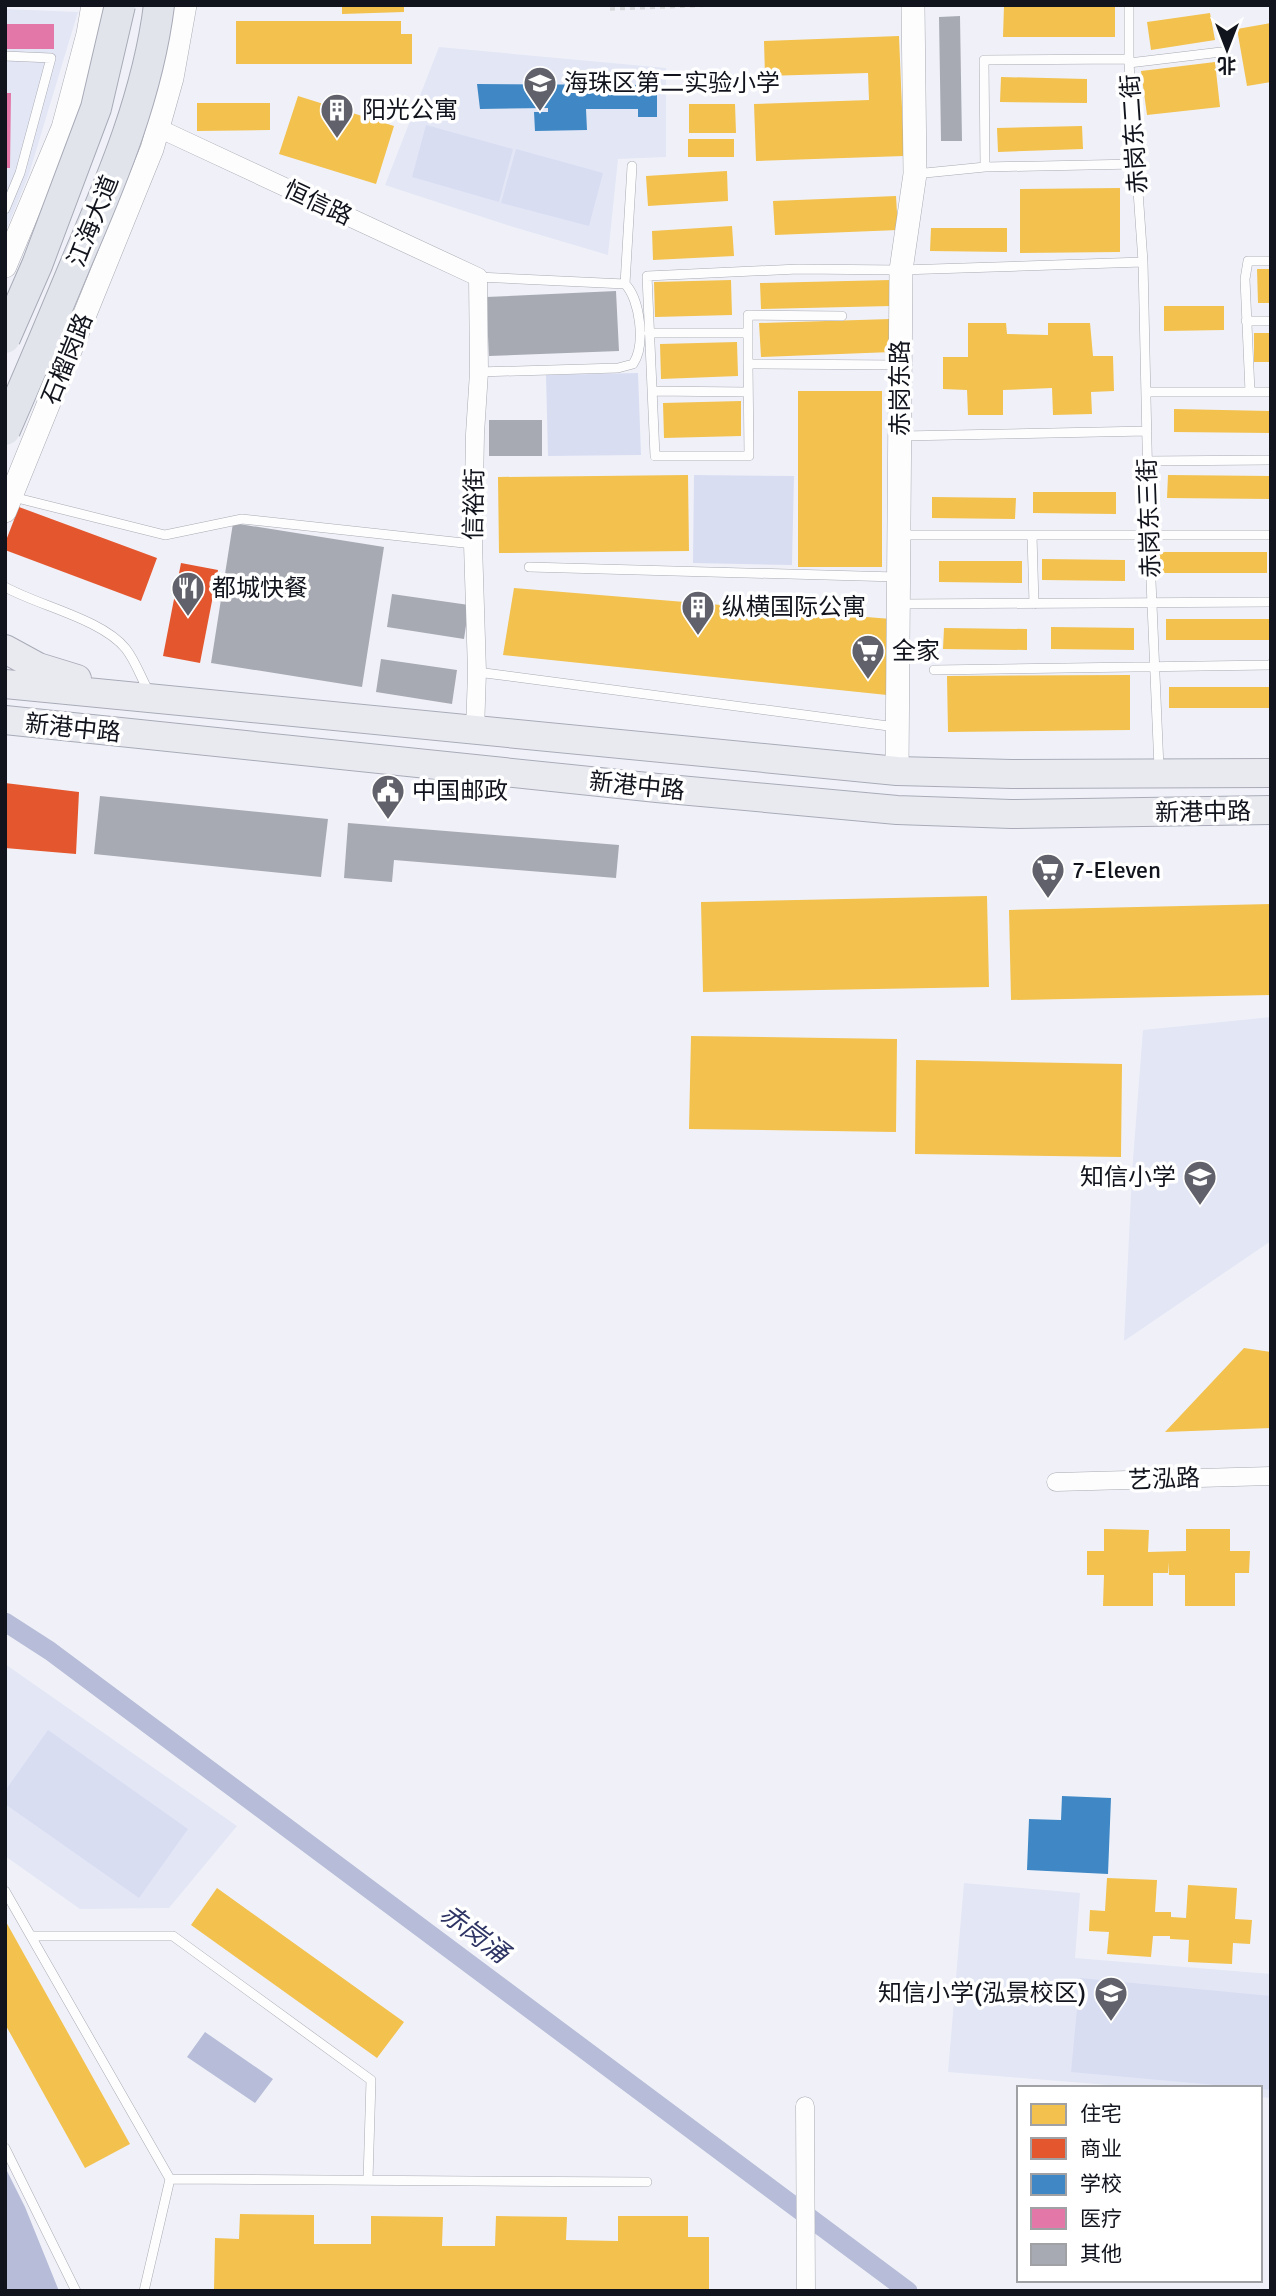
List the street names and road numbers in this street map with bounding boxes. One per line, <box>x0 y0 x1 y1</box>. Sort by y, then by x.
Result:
street label: 赤岗东二街 <box>1115 73 1153 195</box>
street label: 江海大道 <box>61 171 125 271</box>
street label: 恒信路 <box>279 174 357 232</box>
street label: 石榴岗路 <box>35 309 99 409</box>
street label: 赤岗东路 <box>885 340 915 436</box>
street label: 赤岗东三街 <box>1132 458 1166 578</box>
street label: 信裕街 <box>458 468 490 540</box>
street label: 新港中路 <box>24 708 122 748</box>
street label: 新港中路 <box>588 766 686 806</box>
street label: 新港中路 <box>1155 796 1251 828</box>
street label: 艺泓路 <box>1127 1463 1201 1495</box>

